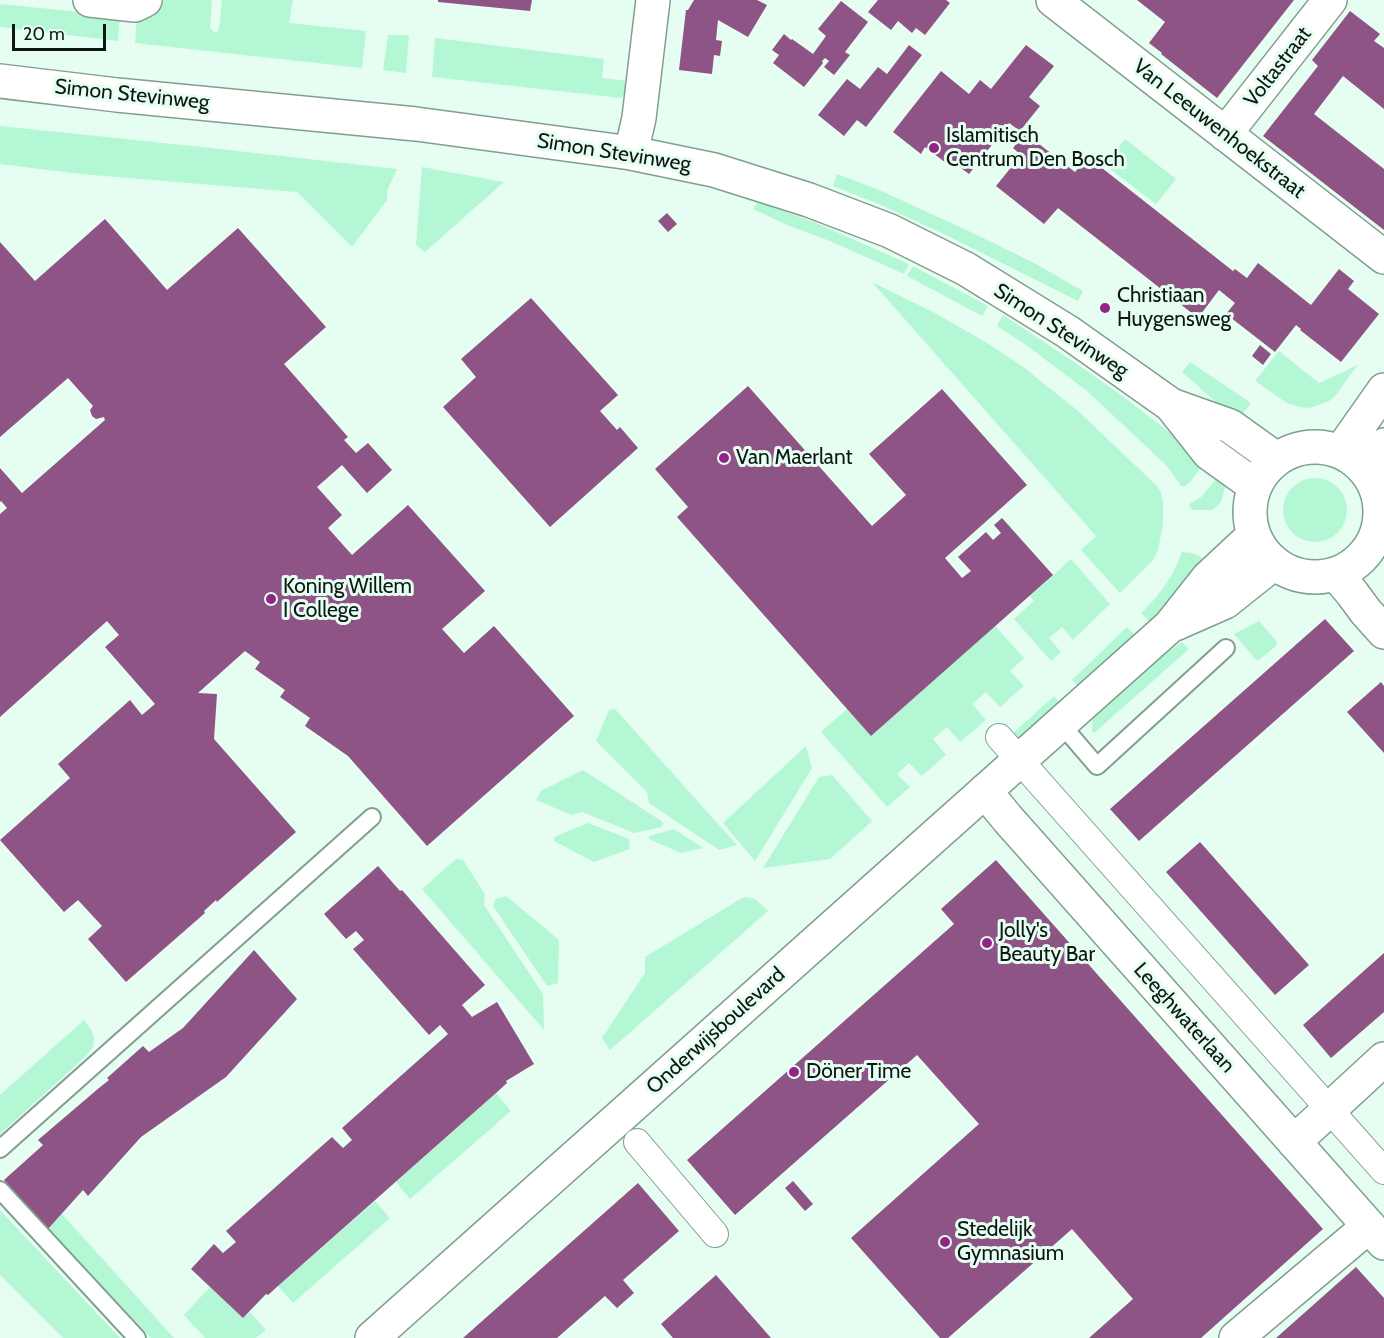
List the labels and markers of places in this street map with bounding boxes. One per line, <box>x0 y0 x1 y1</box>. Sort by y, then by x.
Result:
place label: Islamitisch Centrum Den Bosch <box>946 123 1125 173</box>
marker: Islamitisch Centrum Den Bosch <box>927 141 941 155</box>
place label: Christiaan Huygensweg <box>1117 283 1231 333</box>
marker: Christiaan Huygensweg <box>1098 301 1112 315</box>
place label: Van Maerlant <box>736 445 853 471</box>
marker: Van Maerlant <box>717 451 731 465</box>
place label: Koning Willem I College <box>283 574 412 624</box>
marker: Koning Willem I College <box>264 592 278 606</box>
place label: Jolly's Beauty Bar <box>999 918 1095 968</box>
marker: Jolly's Beauty Bar <box>980 936 994 950</box>
place label: Döner Time <box>806 1059 911 1085</box>
marker: Döner Time <box>787 1065 801 1079</box>
place label: Stedelijk Gymnasium <box>957 1217 1064 1267</box>
marker: Stedelijk Gymnasium <box>938 1235 952 1249</box>

